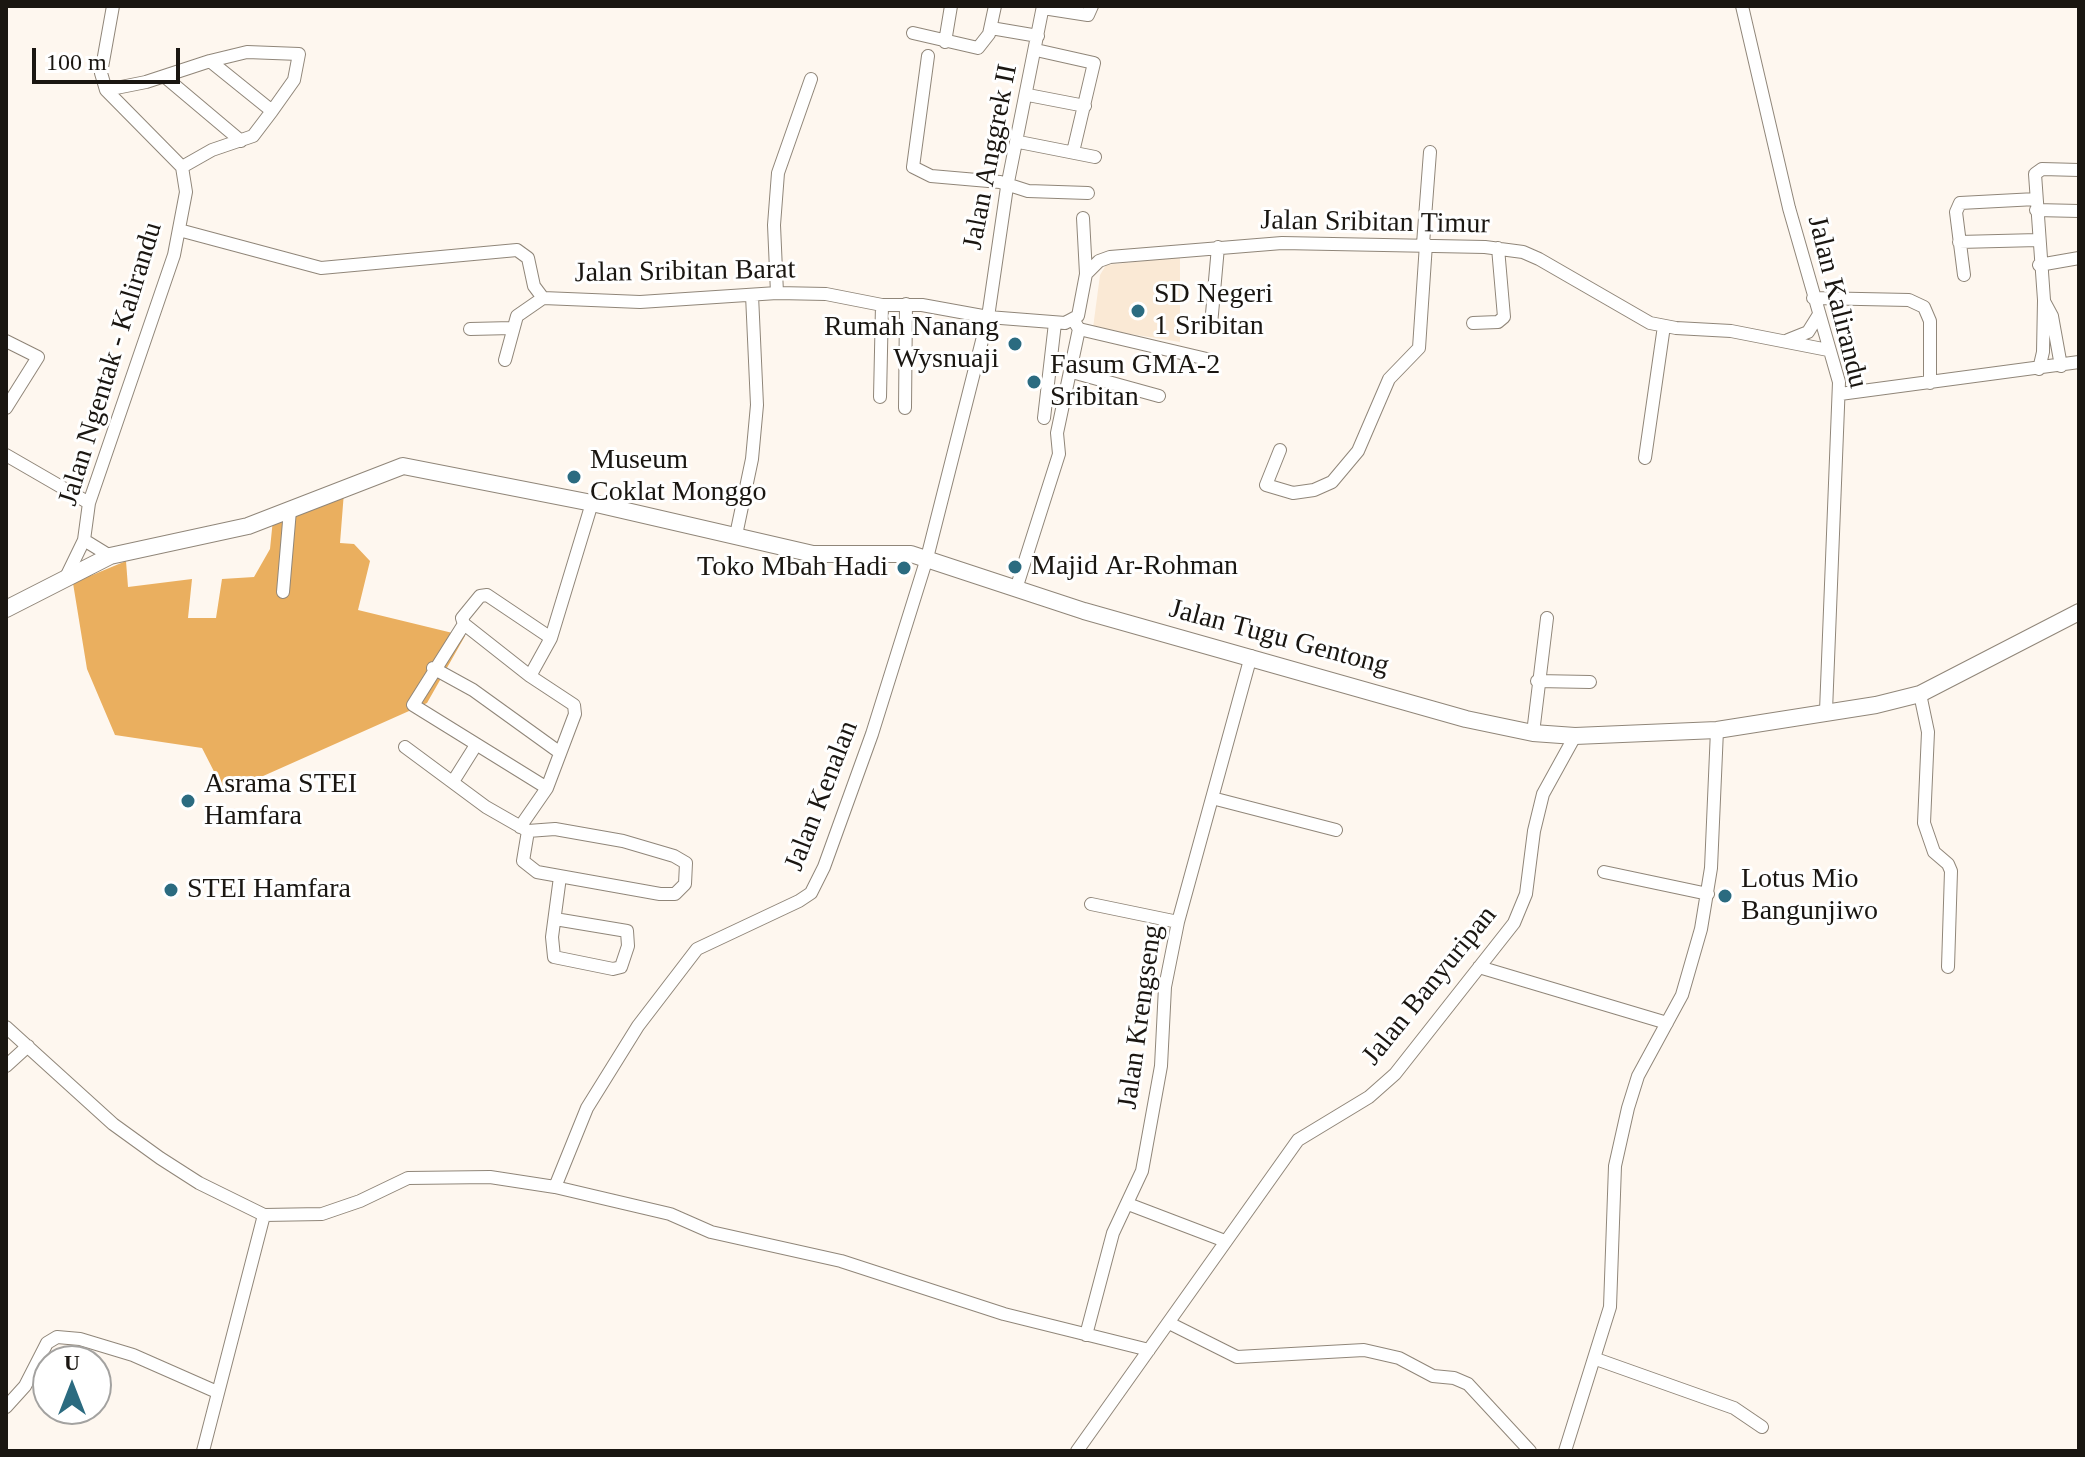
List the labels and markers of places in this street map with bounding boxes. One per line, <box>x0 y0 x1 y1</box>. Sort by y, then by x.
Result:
place label: SD Negeri 1 Sribitan <box>1154 278 1273 344</box>
marker: SD Negeri 1 Sribitan <box>1129 302 1147 320</box>
place label: Rumah Nanang Wysnuaji <box>824 311 999 377</box>
marker: Rumah Nanang Wysnuaji <box>1006 335 1024 353</box>
place label: Fasum GMA-2 Sribitan <box>1050 349 1220 415</box>
marker: Fasum GMA-2 Sribitan <box>1025 373 1043 391</box>
place label: Museum Coklat Monggo <box>590 444 767 510</box>
marker: Museum Coklat Monggo <box>565 468 583 486</box>
place label: Majid Ar-Rohman <box>1031 550 1238 584</box>
place label: Toko Mbah Hadi <box>697 551 888 585</box>
marker: Majid Ar-Rohman <box>1006 558 1024 576</box>
marker: Toko Mbah Hadi <box>895 559 913 577</box>
place label: Asrama STEI Hamfara <box>204 768 357 834</box>
marker: Asrama STEI Hamfara <box>179 792 197 810</box>
place label: Lotus Mio Bangunjiwo <box>1741 863 1878 929</box>
place label: STEI Hamfara <box>187 873 351 907</box>
marker: STEI Hamfara <box>162 881 180 899</box>
marker: Lotus Mio Bangunjiwo <box>1716 887 1734 905</box>

